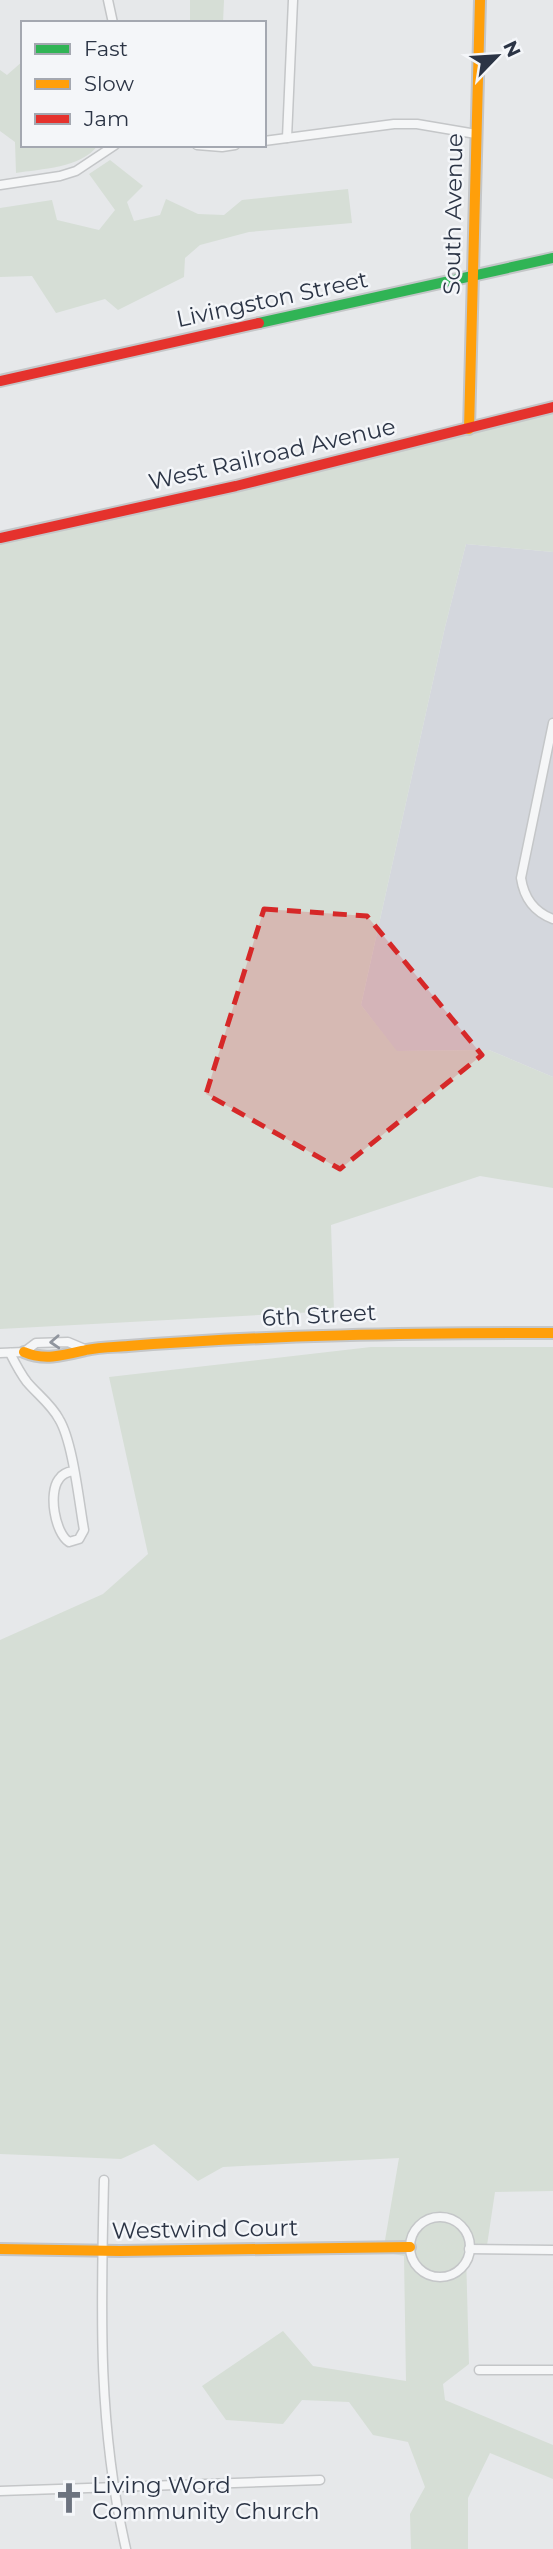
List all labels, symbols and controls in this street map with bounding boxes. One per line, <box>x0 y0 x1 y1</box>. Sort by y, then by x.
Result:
legend <box>21 21 266 147</box>
north arrow <box>462 21 532 91</box>
text: Fast <box>84 36 128 61</box>
text: N <box>498 37 526 61</box>
text: Slow <box>84 71 134 96</box>
text: Jam <box>83 106 129 131</box>
street label: South Avenue <box>438 133 468 295</box>
street label: Livingston Street <box>174 265 370 333</box>
street label: West Railroad Avenue <box>146 412 398 496</box>
street label: 6th Street <box>261 1298 377 1332</box>
one-way arrow <box>49 1335 60 1350</box>
street label: Westwind Court <box>111 2213 299 2245</box>
place label: Living Word Community Church <box>92 2471 320 2525</box>
church icon: Living Word Community Church <box>52 2481 86 2515</box>

